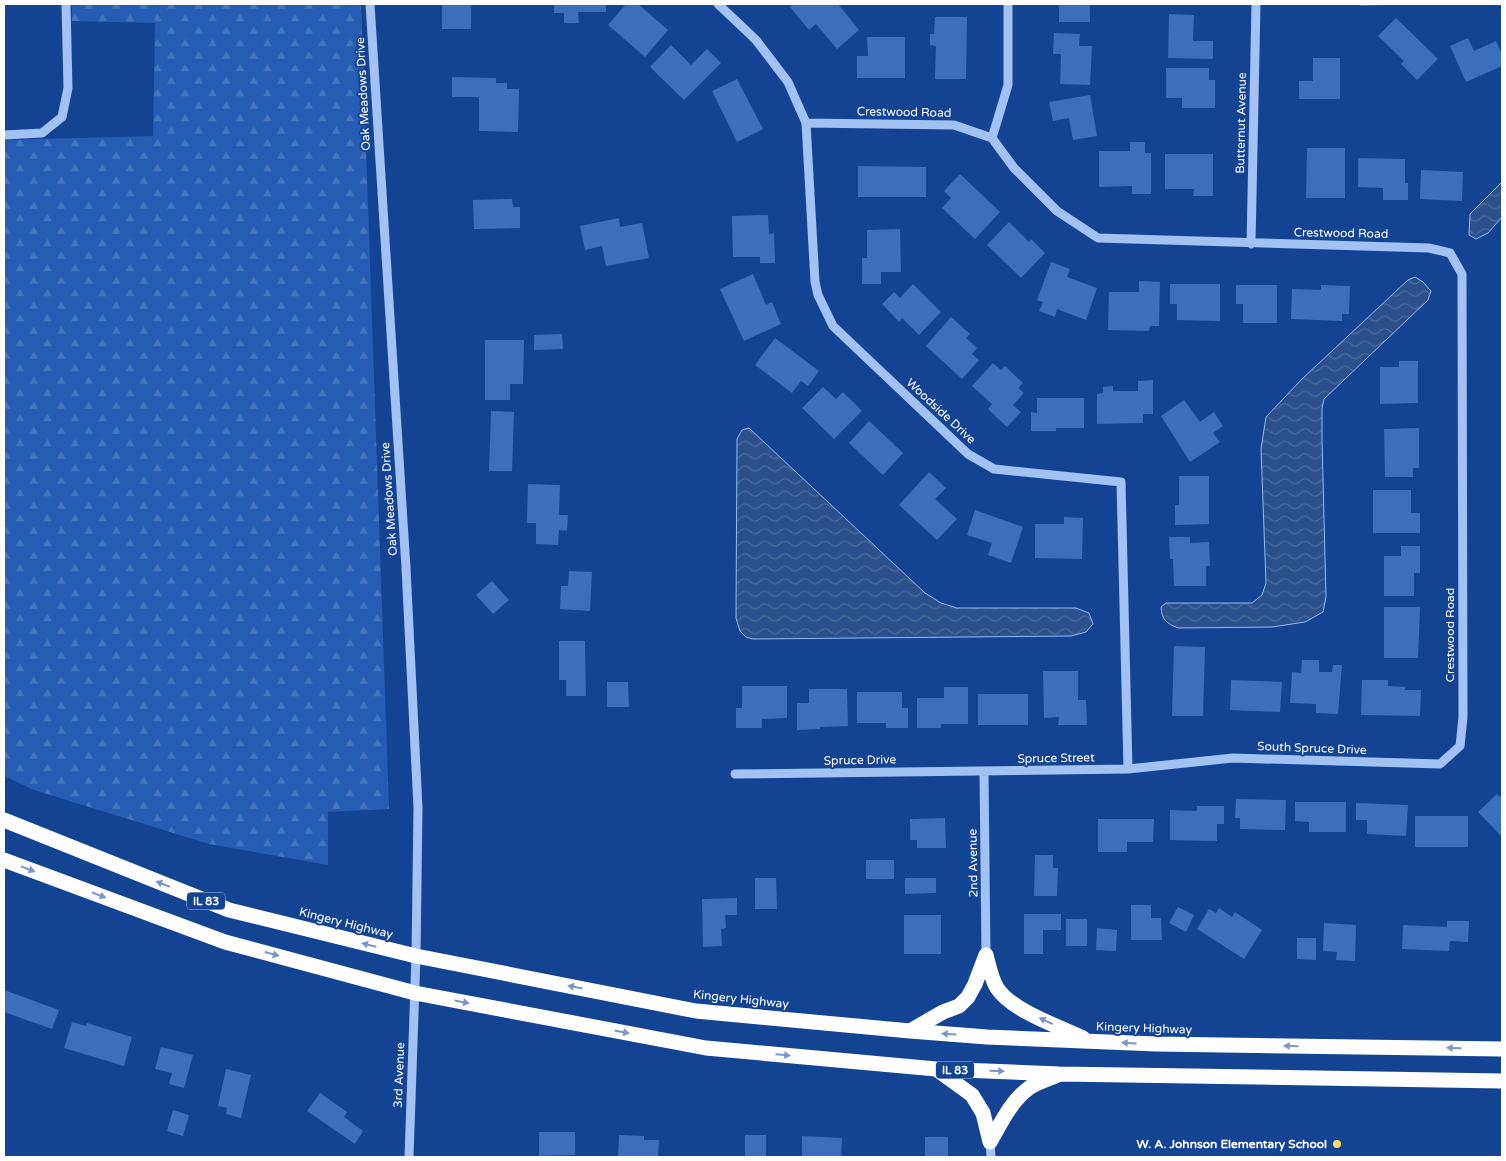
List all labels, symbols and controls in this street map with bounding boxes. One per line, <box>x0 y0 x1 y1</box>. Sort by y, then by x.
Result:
street label: Oak Meadows Drive <box>353 37 373 151</box>
street label: Butternut Avenue <box>1233 72 1249 174</box>
street label: Crestwood Road <box>857 104 951 120</box>
street label: Crestwood Road <box>1294 225 1388 241</box>
street label: Woodside Drive <box>903 375 979 447</box>
street label: Oak Meadows Drive <box>378 442 400 556</box>
street label: Crestwood Road <box>1443 588 1457 682</box>
street label: South Spruce Drive <box>1257 739 1367 757</box>
street label: Spruce Street <box>1017 750 1095 766</box>
street label: Spruce Drive <box>824 752 897 768</box>
street label: 2nd Avenue <box>965 828 981 897</box>
one-way arrow <box>21 866 36 873</box>
one-way arrow <box>156 879 170 887</box>
one-way arrow <box>91 892 106 900</box>
road number: IL 83 <box>187 892 225 909</box>
street label: Kingery Highway <box>298 905 395 942</box>
one-way arrow <box>361 941 376 949</box>
one-way arrow <box>264 951 279 959</box>
one-way arrow <box>567 983 583 991</box>
street label: Kingery Highway <box>692 987 790 1011</box>
one-way arrow <box>455 998 471 1006</box>
one-way arrow <box>1039 1016 1053 1024</box>
street label: Kingery Highway <box>1096 1019 1193 1037</box>
one-way arrow <box>614 1029 630 1037</box>
one-way arrow <box>941 1030 957 1038</box>
one-way arrow <box>1120 1039 1136 1047</box>
street label: 3rd Avenue <box>391 1042 407 1108</box>
one-way arrow <box>1283 1042 1299 1050</box>
one-way arrow <box>1445 1044 1461 1052</box>
one-way arrow <box>775 1051 791 1059</box>
road number: IL 83 <box>936 1062 974 1078</box>
one-way arrow <box>989 1067 1005 1075</box>
place label: W. A. Johnson Elementary School <box>1136 1137 1327 1152</box>
marker: W. A. Johnson Elementary School <box>1331 1138 1343 1150</box>

